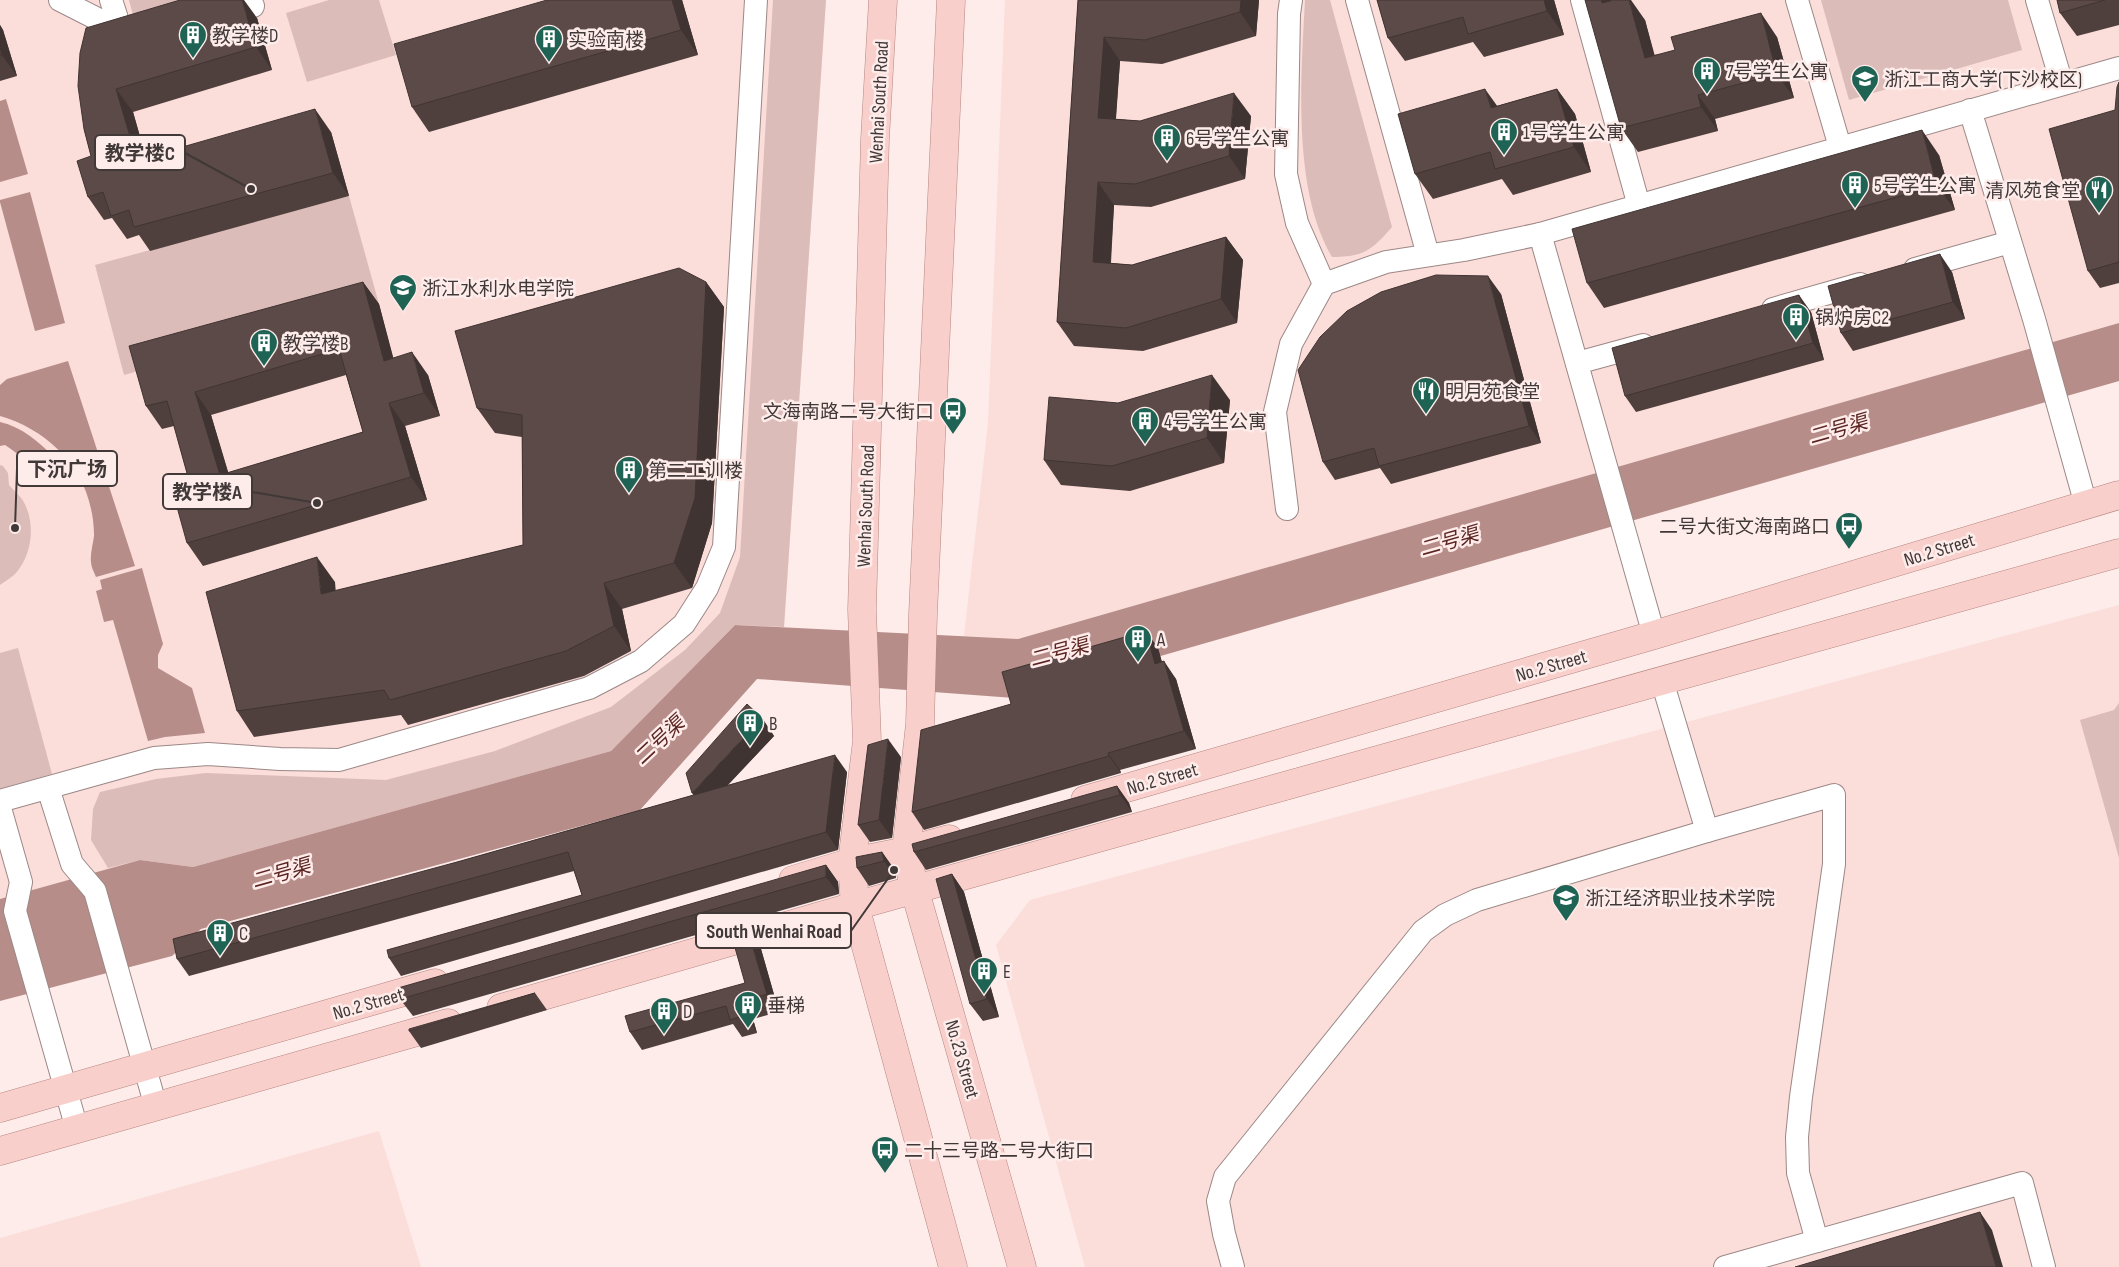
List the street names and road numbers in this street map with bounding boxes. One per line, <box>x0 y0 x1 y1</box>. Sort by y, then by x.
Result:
street label: Wenhai South Road <box>865 40 894 164</box>
street label: Wenhai South Road <box>853 444 880 568</box>
street label: No.2 Street <box>1901 529 1978 572</box>
street label: No.2 Street <box>1513 645 1590 687</box>
street label: No.2 Street <box>1124 758 1201 800</box>
street label: No.2 Street <box>330 983 407 1025</box>
street label: No.23 Street <box>939 1018 984 1101</box>

